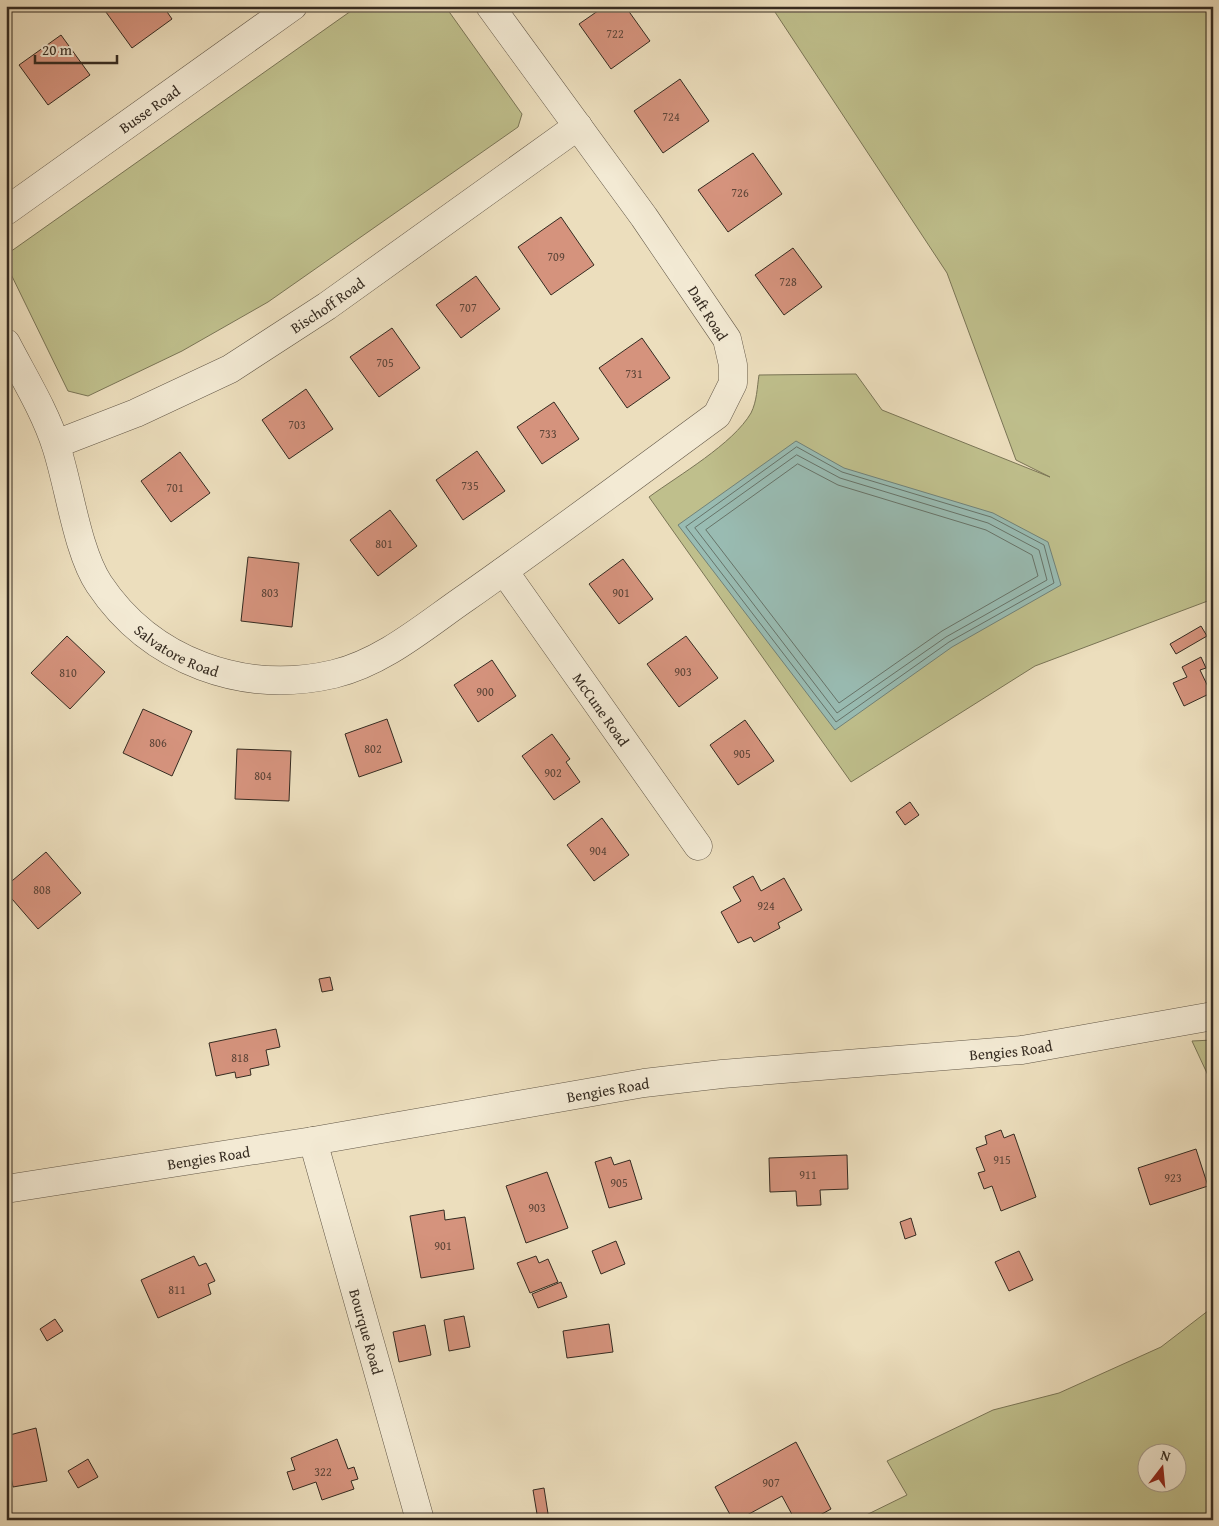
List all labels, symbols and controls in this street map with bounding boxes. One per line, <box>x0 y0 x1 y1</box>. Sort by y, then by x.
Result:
house number: 722 <box>606 25 624 42</box>
scale bar <box>35 32 118 64</box>
text: 20 m <box>42 39 73 60</box>
street label: Busse Road <box>114 80 184 138</box>
house number: 724 <box>662 108 680 125</box>
house number: 726 <box>731 184 749 201</box>
house number: 709 <box>547 248 565 265</box>
street label: Bischoff Road <box>286 272 369 338</box>
house number: 728 <box>779 273 797 290</box>
street label: Daft Road <box>683 282 733 344</box>
house number: 707 <box>459 299 477 316</box>
house number: 705 <box>376 354 394 371</box>
house number: 731 <box>625 365 643 382</box>
house number: 703 <box>288 416 306 433</box>
house number: 733 <box>539 425 557 442</box>
house number: 735 <box>461 477 479 494</box>
house number: 701 <box>166 479 184 496</box>
house number: 801 <box>375 535 393 552</box>
house number: 803 <box>261 584 279 601</box>
house number: 901 <box>612 584 630 601</box>
street label: Salvatore Road <box>130 619 221 682</box>
house number: 903 <box>674 663 692 680</box>
house number: 810 <box>59 664 77 681</box>
street label: McCune Road <box>568 668 635 750</box>
house number: 900 <box>476 683 494 700</box>
house number: 806 <box>149 734 167 751</box>
house number: 802 <box>364 740 382 757</box>
house number: 905 <box>733 745 751 762</box>
house number: 902 <box>544 764 562 781</box>
house number: 804 <box>254 767 272 784</box>
house number: 904 <box>589 842 607 859</box>
house number: 808 <box>33 881 51 898</box>
house number: 924 <box>757 897 775 914</box>
street label: Bengies Road <box>968 1034 1054 1065</box>
house number: 818 <box>231 1049 249 1066</box>
street label: Bengies Road <box>565 1072 650 1107</box>
street label: Bengies Road <box>166 1141 251 1174</box>
house number: 915 <box>993 1151 1011 1168</box>
house number: 911 <box>799 1166 817 1183</box>
house number: 923 <box>1164 1169 1182 1186</box>
house number: 905 <box>610 1174 628 1191</box>
house number: 903 <box>528 1199 546 1216</box>
house number: 901 <box>434 1237 452 1254</box>
house number: 811 <box>168 1281 186 1298</box>
street label: Bourque Road <box>345 1286 389 1377</box>
north arrow <box>1136 1444 1186 1494</box>
text: N <box>1158 1445 1173 1467</box>
house number: 322 <box>314 1463 332 1480</box>
house number: 907 <box>762 1474 780 1491</box>

